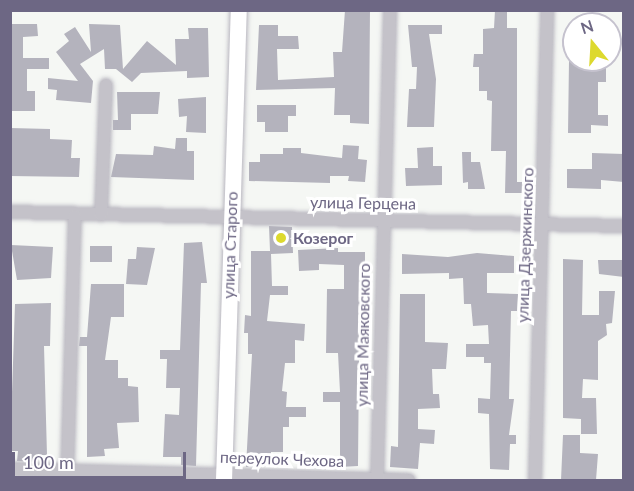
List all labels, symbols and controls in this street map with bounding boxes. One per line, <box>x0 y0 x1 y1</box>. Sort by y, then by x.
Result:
north arrow <box>562 12 622 72</box>
text: N <box>578 15 596 37</box>
street label: улица Дзержинского <box>513 167 537 323</box>
street label: улица Старого <box>219 191 241 299</box>
street label: улица Герцена <box>310 192 416 214</box>
place label: Козерог <box>293 228 353 248</box>
marker: Козерог <box>274 231 288 245</box>
street label: улица Маяковского <box>352 263 374 407</box>
scale bar <box>15 440 189 478</box>
street label: переулок Чехова <box>220 447 344 471</box>
text: 100 m <box>23 451 74 473</box>

